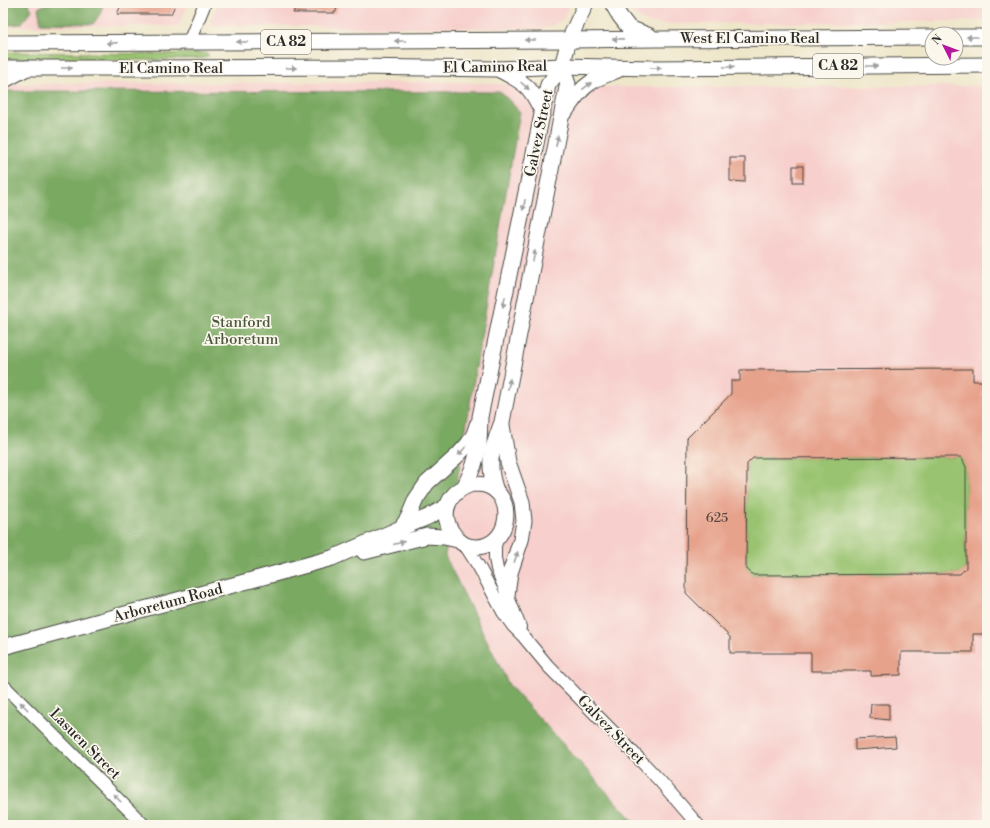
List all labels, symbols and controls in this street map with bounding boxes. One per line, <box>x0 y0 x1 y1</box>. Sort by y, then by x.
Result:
north arrow <box>924 26 964 66</box>
street label: West El Camino Real <box>679 29 820 48</box>
road number: CA 82 <box>261 30 311 54</box>
text: N <box>929 32 946 48</box>
one-way arrow <box>965 34 978 40</box>
one-way arrow <box>612 36 624 43</box>
one-way arrow <box>523 37 536 43</box>
one-way arrow <box>393 38 406 44</box>
one-way arrow <box>235 39 248 45</box>
one-way arrow <box>105 40 118 46</box>
road number: CA 82 <box>813 54 863 78</box>
street label: El Camino Real <box>443 57 548 77</box>
street label: El Camino Real <box>119 59 224 78</box>
one-way arrow <box>866 63 879 69</box>
one-way arrow <box>723 64 736 70</box>
one-way arrow <box>61 65 74 71</box>
one-way arrow <box>285 65 298 71</box>
one-way arrow <box>650 65 663 71</box>
one-way arrow <box>520 82 530 91</box>
one-way arrow <box>581 82 592 90</box>
street label: Galvez Street <box>520 87 558 179</box>
one-way arrow <box>554 135 560 147</box>
one-way arrow <box>520 199 526 212</box>
one-way arrow <box>532 250 538 262</box>
one-way arrow <box>500 296 506 308</box>
park label: Stanford Arboretum <box>203 313 278 349</box>
one-way arrow <box>507 377 513 390</box>
one-way arrow <box>457 445 466 456</box>
house number: 625 <box>706 510 728 526</box>
one-way arrow <box>394 540 406 546</box>
one-way arrow <box>513 550 519 562</box>
street label: Arboretum Road <box>110 579 225 627</box>
street label: Galvez Street <box>573 691 649 769</box>
one-way arrow <box>19 701 29 711</box>
street label: Lasuen Street <box>45 704 125 784</box>
one-way arrow <box>112 793 122 802</box>

